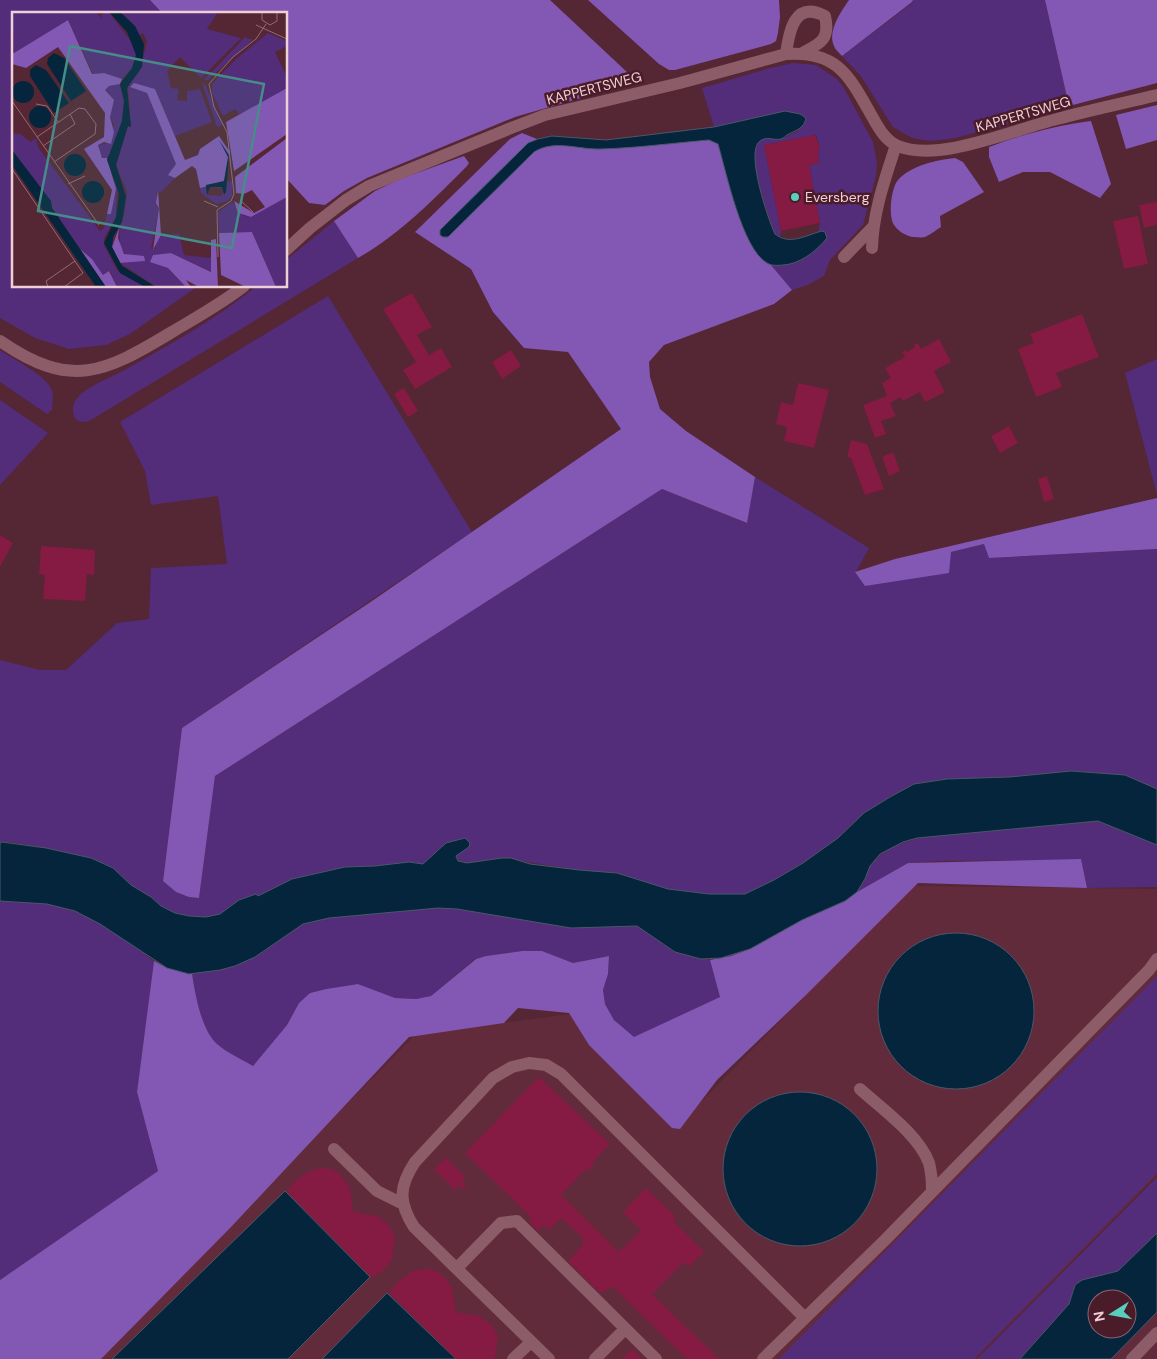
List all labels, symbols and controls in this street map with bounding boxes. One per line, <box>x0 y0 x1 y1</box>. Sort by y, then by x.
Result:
inset map <box>12 12 288 288</box>
street label: KAPPERTSWEG <box>545 67 643 109</box>
street label: KAPPERTSWEG <box>974 92 1072 136</box>
place label: Eversberg <box>805 188 870 206</box>
marker: Eversberg <box>789 191 801 203</box>
north arrow <box>1087 1289 1137 1339</box>
text: N <box>1089 1310 1109 1323</box>

